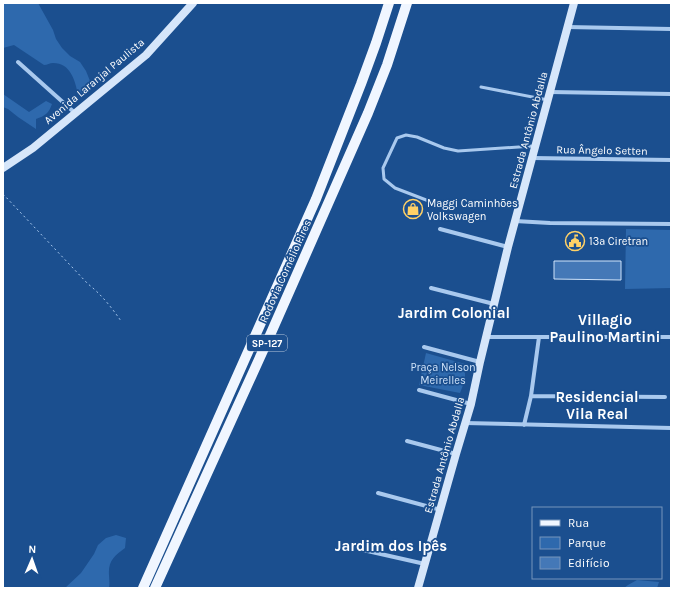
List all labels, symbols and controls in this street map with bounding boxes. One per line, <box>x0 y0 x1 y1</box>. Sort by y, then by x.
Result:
street label: Avenida Laranjal Paulista <box>42 36 147 127</box>
street label: Estrada Antônio Abdalla <box>507 70 550 190</box>
street label: Rua Ângelo Setten <box>556 142 648 158</box>
place label: Maggi Caminhões Volkswagen <box>427 197 518 223</box>
shop icon: Maggi Caminhões Volkswagen <box>402 198 424 220</box>
street label: Rodovia Cornélio Pires <box>257 217 314 325</box>
public building icon: 13ª Ciretran <box>564 230 586 252</box>
place label: 13ª Ciretran <box>589 235 648 248</box>
district label: Jardim Colonial <box>398 304 510 322</box>
district label: Villagio Paulino Martini <box>550 311 660 346</box>
road number: SP-127 <box>247 335 287 351</box>
park label: Praça Nelson Meirelles <box>410 361 476 387</box>
district label: Residencial Vila Real <box>555 388 639 423</box>
street label: Estrada Antônio Abdalla <box>422 395 467 515</box>
legend <box>532 507 662 579</box>
text: Rua <box>568 516 589 530</box>
text: Parque <box>568 536 606 550</box>
district label: Jardim dos Ipês <box>335 537 447 555</box>
north arrow <box>12 539 52 579</box>
text: N <box>28 543 37 556</box>
text: Edifício <box>568 556 609 570</box>

